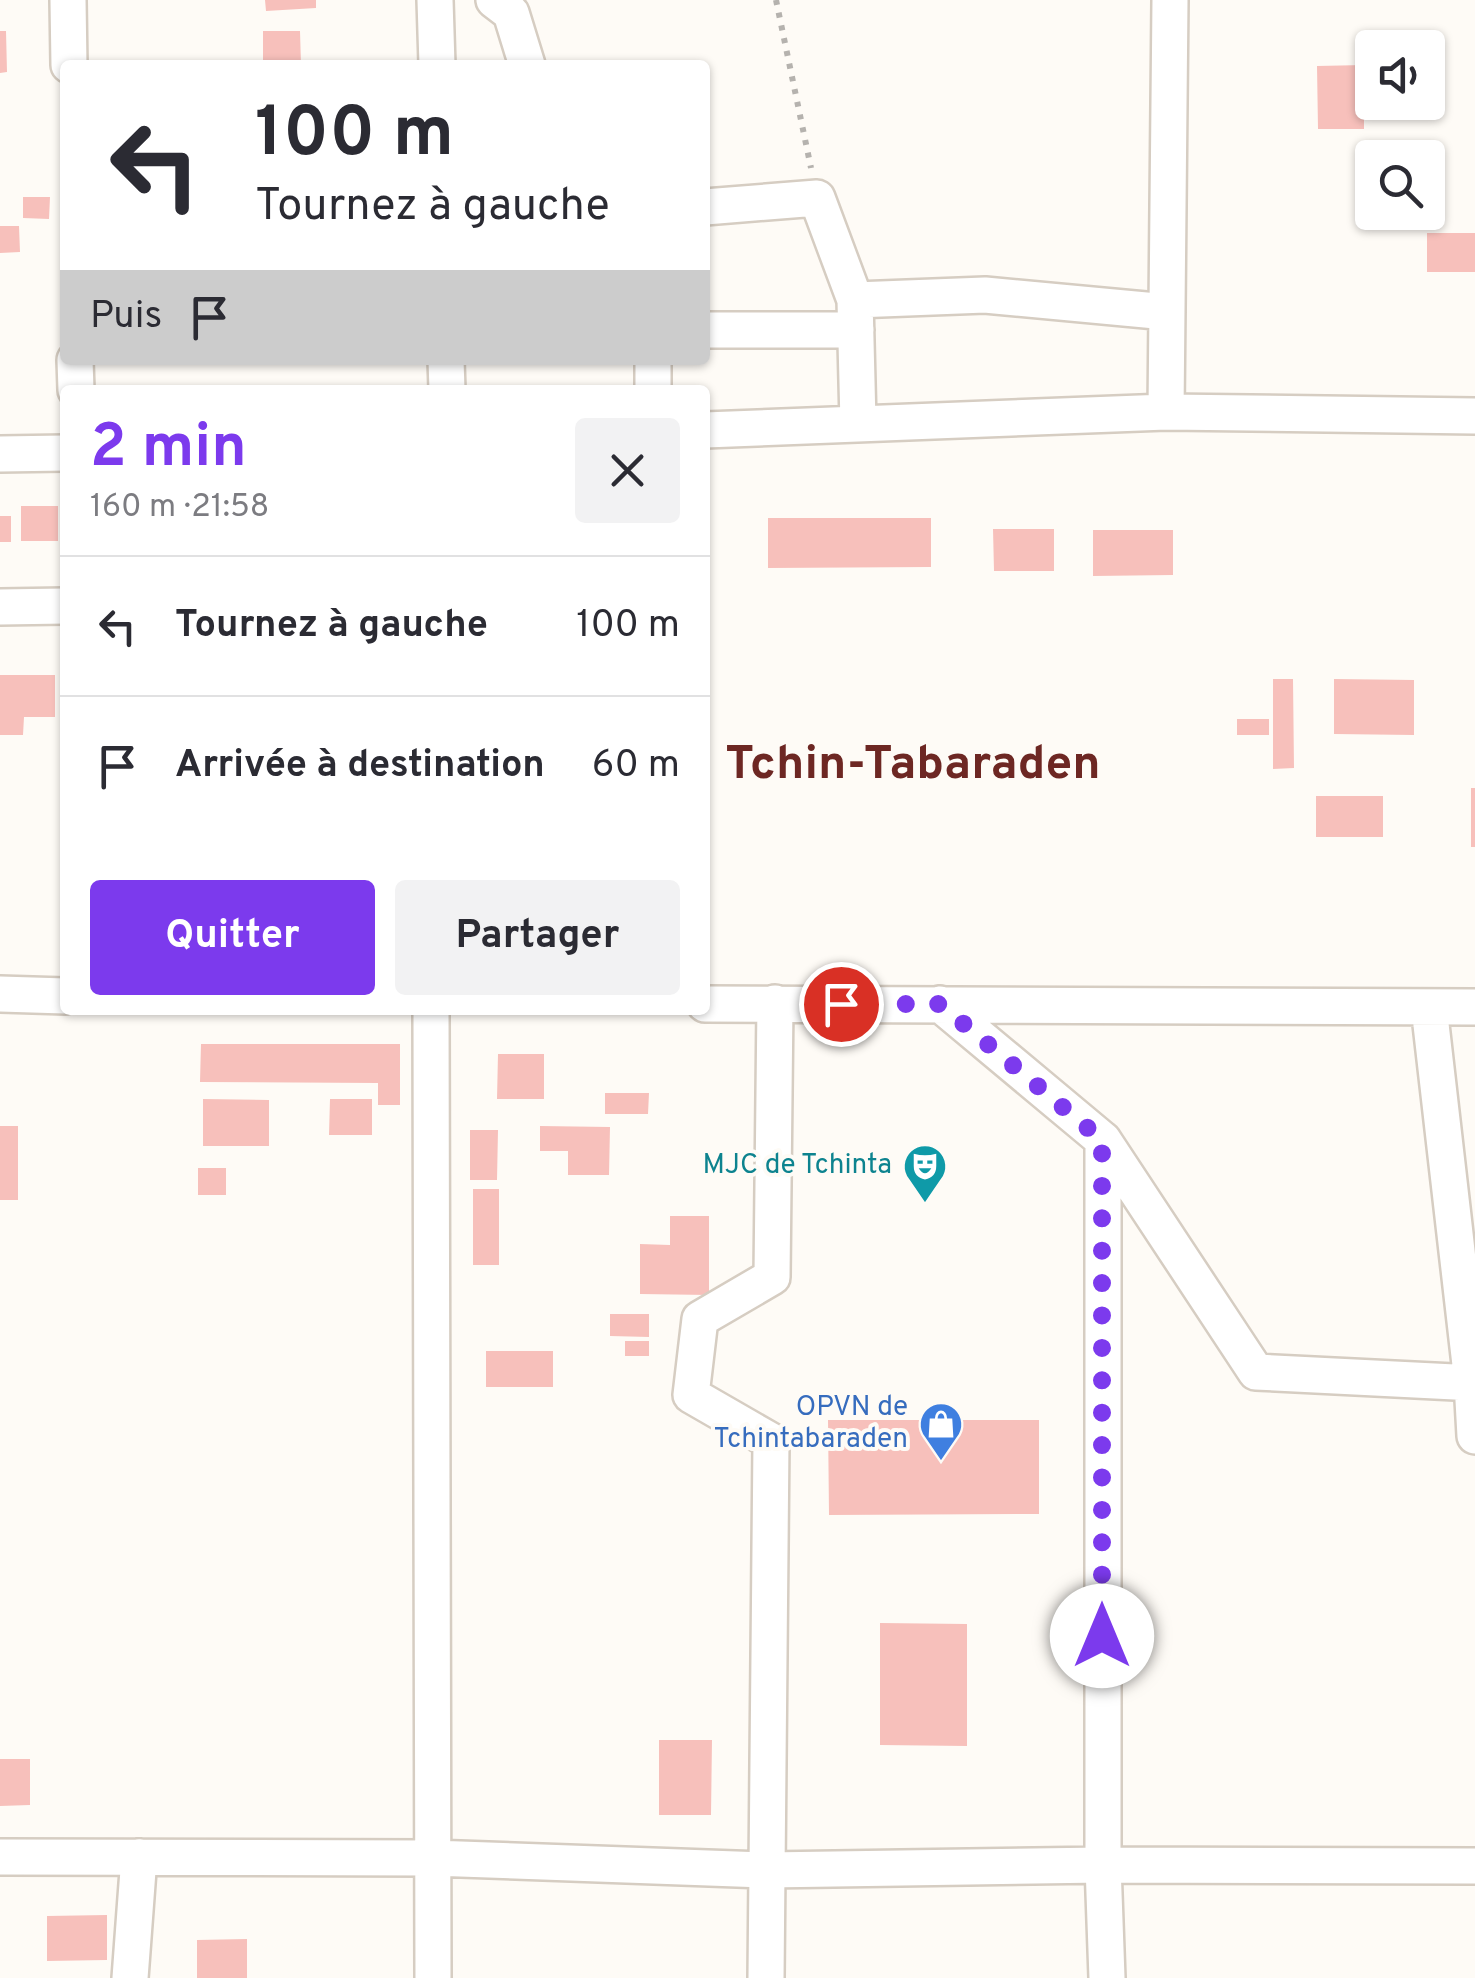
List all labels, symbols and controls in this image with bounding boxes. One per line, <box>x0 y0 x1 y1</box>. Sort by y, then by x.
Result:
map controls <box>1355 30 1445 230</box>
button: sound <box>1355 30 1445 120</box>
text: 100 m <box>255 92 454 181</box>
icon: left <box>90 100 220 230</box>
button: search <box>1355 140 1445 230</box>
text: Tournez à gauche <box>255 179 610 236</box>
icon: arrive <box>182 290 237 345</box>
text: Puis <box>90 293 162 342</box>
text: 2 min <box>90 412 247 488</box>
button: close <box>575 418 680 523</box>
text: 160 m · 21:58 <box>90 488 269 528</box>
icon: left <box>90 599 145 654</box>
text: Tournez à gauche <box>175 602 488 651</box>
text: 100 m <box>576 602 680 651</box>
district label: Tchin-Tabaraden <box>725 736 1101 796</box>
icon: arrive <box>90 739 145 794</box>
text: Arrivée à destination <box>175 742 545 791</box>
text: 60 m <box>592 742 680 791</box>
button: Quitter <box>90 880 375 995</box>
button: Partager <box>395 880 680 995</box>
pin <box>799 962 884 1047</box>
icon: arrive <box>814 977 869 1032</box>
theatre icon: MJC de Tchinta <box>902 1143 948 1204</box>
place label: MJC de Tchinta <box>702 1148 892 1184</box>
place label: OPVN de Tchintabaraden <box>713 1390 908 1458</box>
shop icon: OPVN de Tchintabaraden <box>918 1401 964 1462</box>
position arrow <box>1050 1584 1154 1688</box>

